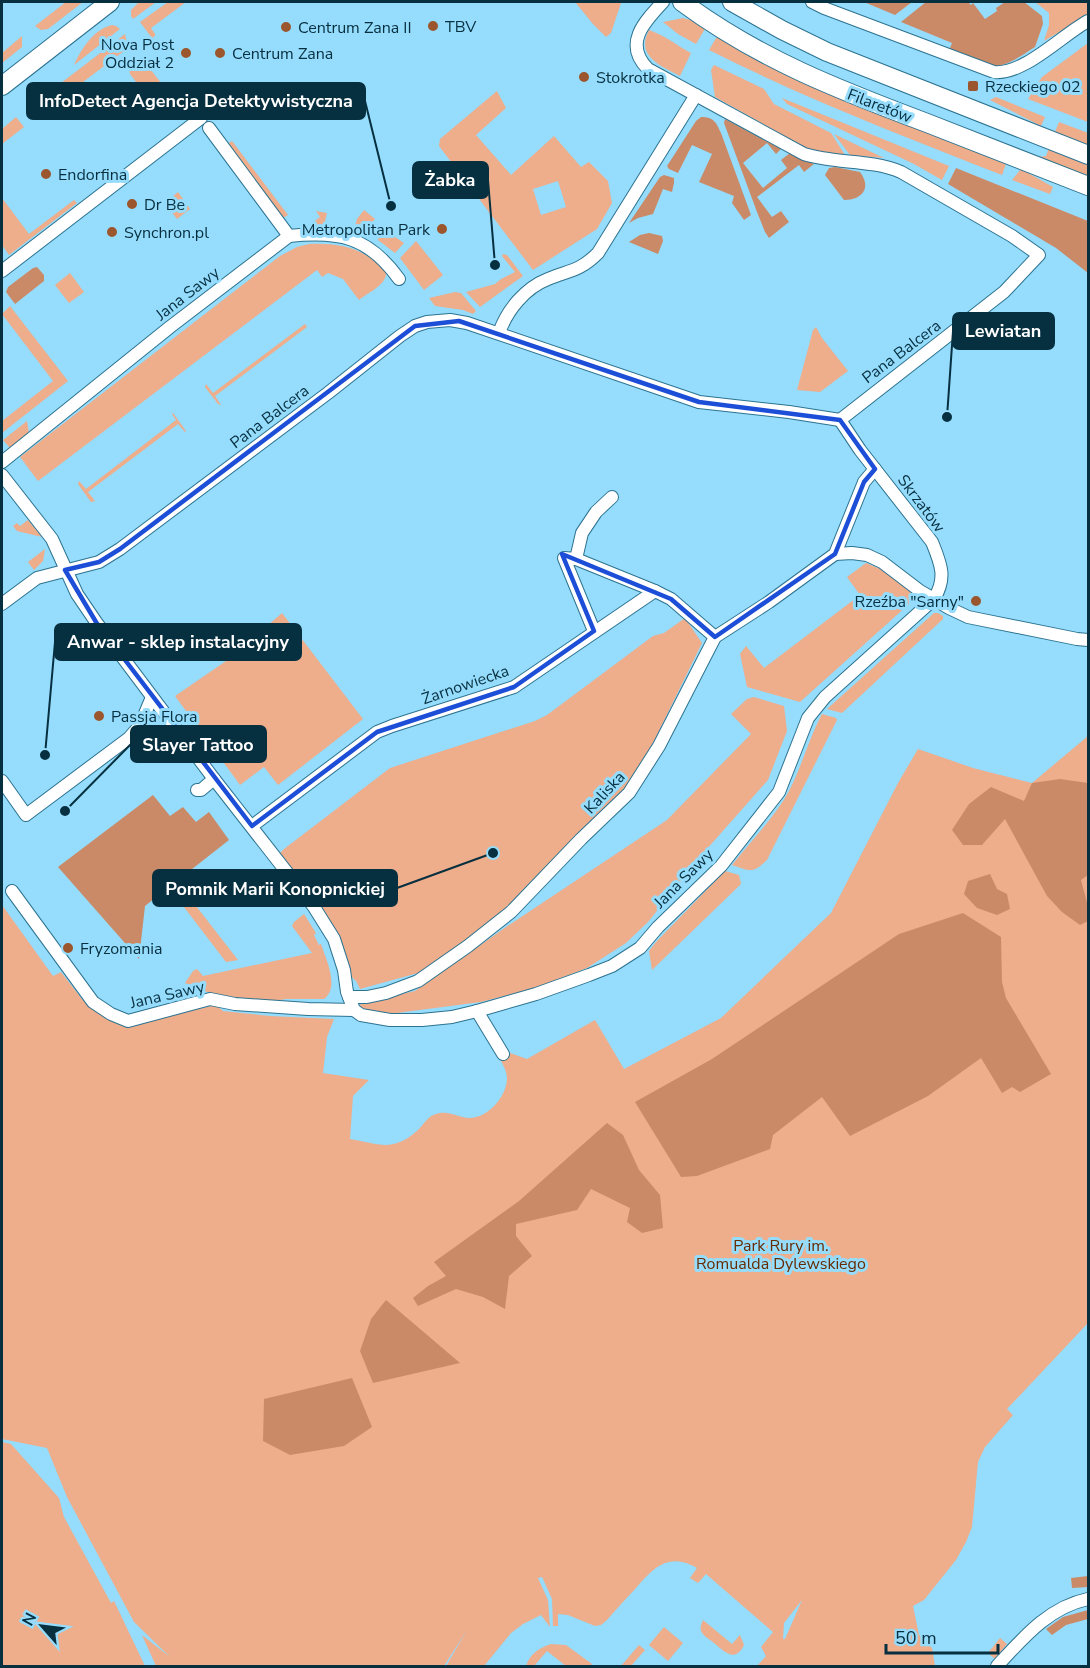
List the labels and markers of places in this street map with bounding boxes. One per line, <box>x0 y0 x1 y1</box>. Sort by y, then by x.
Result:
place label: TBV <box>445 16 477 38</box>
place label: Centrum Zana II <box>298 17 412 39</box>
marker: TBV <box>426 19 440 33</box>
marker: Centrum Zana II <box>279 20 293 34</box>
place label: Nova Post Oddział 2 <box>101 34 174 74</box>
place label: Centrum Zana <box>232 43 333 65</box>
marker: Nova Post Oddział 2 <box>179 46 193 60</box>
marker: Centrum Zana <box>213 46 227 60</box>
place label: Stokrotka <box>596 67 665 89</box>
marker: Stokrotka <box>577 70 591 84</box>
place label: Rzeckiego 02 <box>985 76 1081 98</box>
marker: Rzeckiego 02 <box>966 79 980 93</box>
callout: InfoDetect Agencja Detektywistyczna <box>27 83 365 119</box>
callout: Żabka <box>413 162 488 198</box>
place label: Endorfina <box>58 164 127 186</box>
marker: Endorfina <box>39 167 53 181</box>
place label: Dr Be <box>144 194 185 216</box>
marker: Dr Be <box>125 197 139 211</box>
place label: Metropolitan Park <box>302 219 431 241</box>
place label: Synchron.pl <box>124 222 209 244</box>
marker: Metropolitan Park <box>435 222 449 236</box>
marker: Synchron.pl <box>105 225 119 239</box>
callout: Lewiatan <box>953 313 1054 349</box>
place label: Rzeźba "Sarny" <box>854 591 964 613</box>
marker: Rzeźba "Sarny" <box>969 594 983 608</box>
callout: Anwar - sklep instalacyjny <box>55 624 301 660</box>
place label: Passja Flora <box>111 706 197 728</box>
marker: Passja Flora <box>92 709 106 723</box>
callout: Slayer Tattoo <box>131 726 266 762</box>
callout: Pomnik Marii Konopnickiej <box>153 870 397 906</box>
place label: Fryzomania <box>80 938 163 960</box>
marker: Fryzomania <box>61 941 75 955</box>

